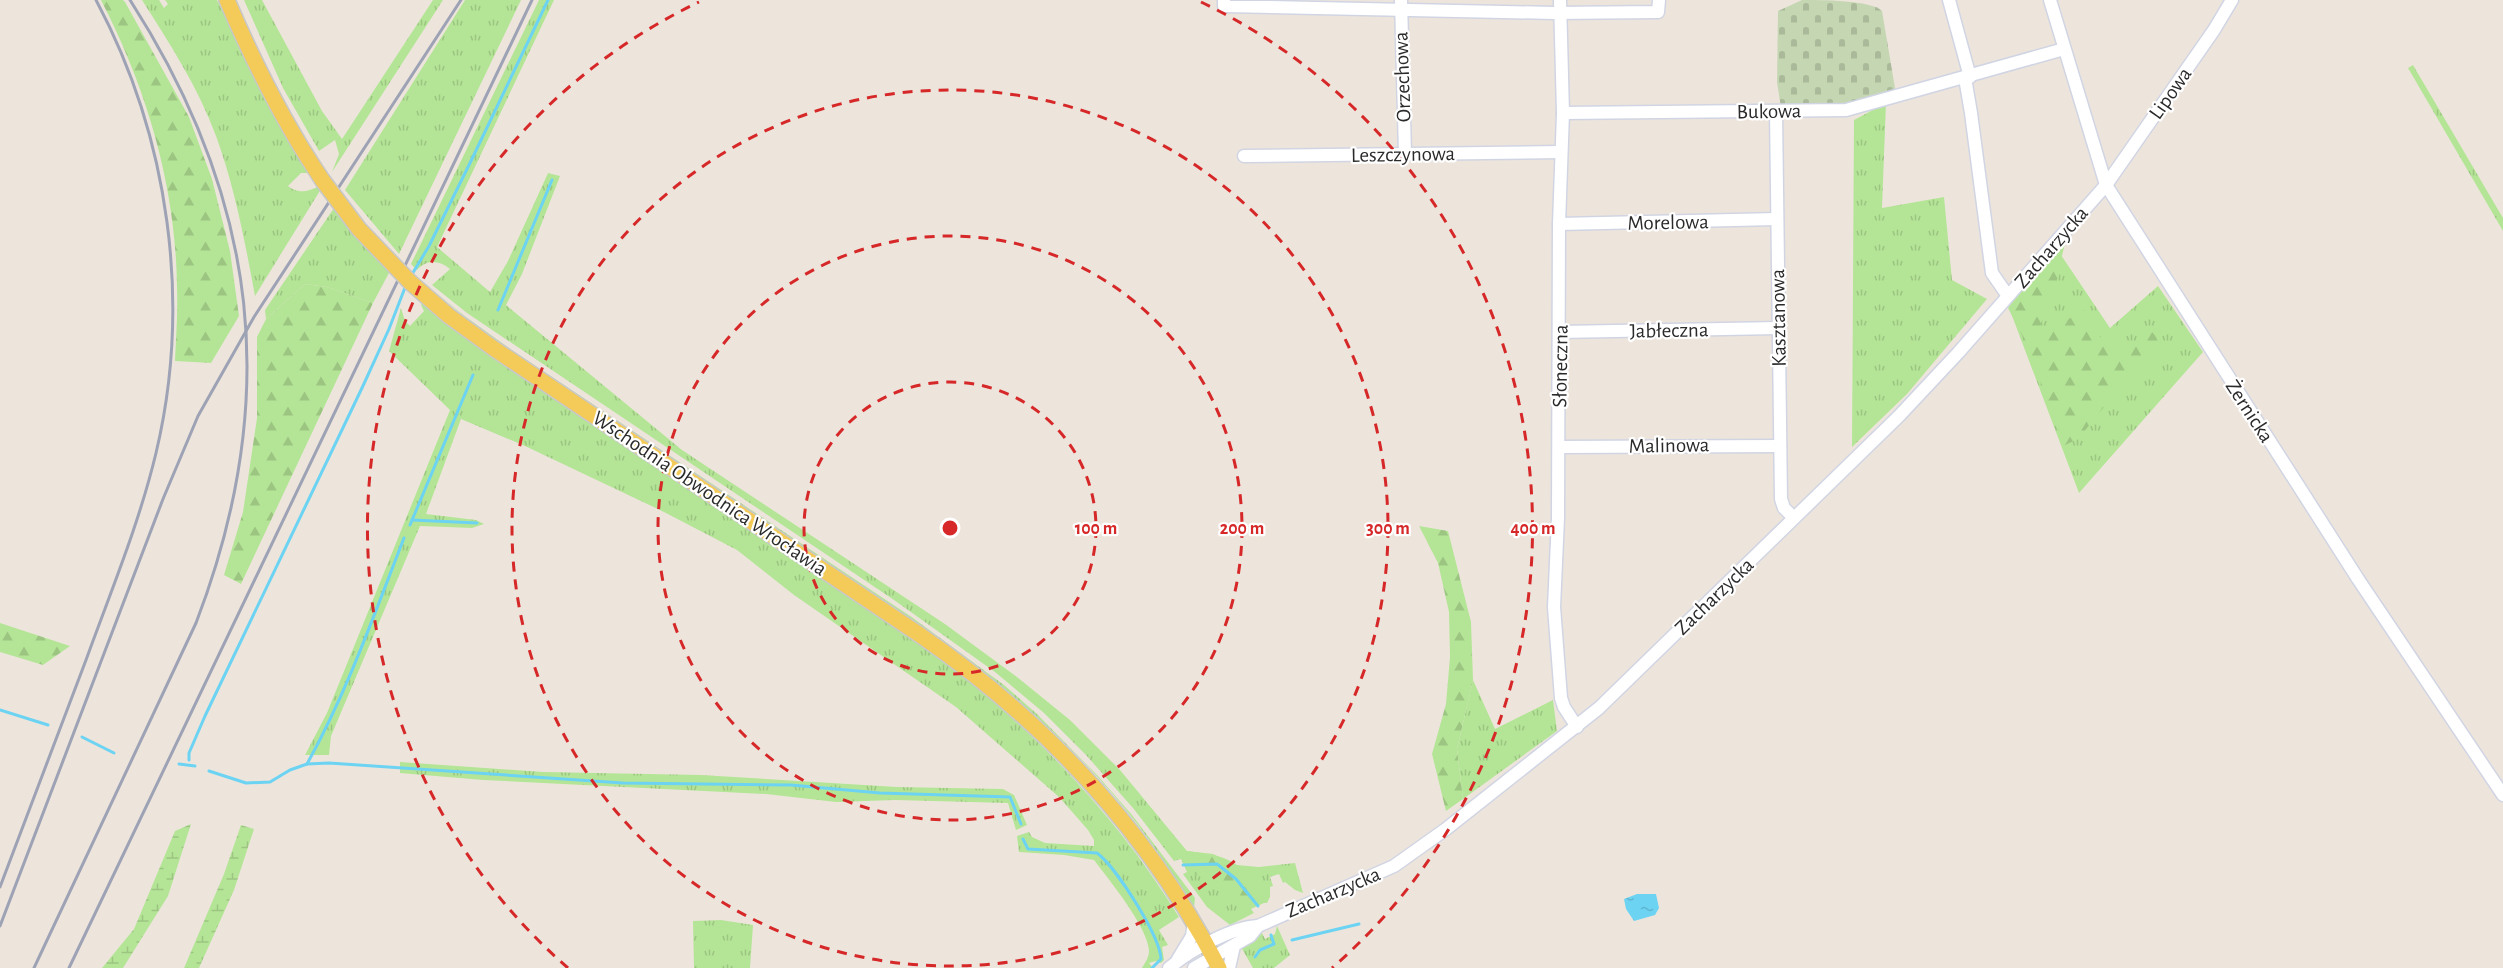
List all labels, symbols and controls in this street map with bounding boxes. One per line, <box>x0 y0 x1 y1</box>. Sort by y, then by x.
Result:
street label: Orzechowa <box>1390 31 1415 123</box>
street label: Lipowa <box>2145 63 2196 123</box>
street label: Bukowa <box>1736 100 1802 123</box>
street label: Leszczynowa <box>1351 143 1456 166</box>
street label: Zacharzycka <box>2011 202 2092 292</box>
street label: Morelowa <box>1627 211 1709 234</box>
street label: Kasztanowa <box>1767 269 1790 367</box>
street label: Jabłeczna <box>1629 319 1709 342</box>
street label: Słoneczna <box>1549 324 1572 408</box>
street label: Żernicka <box>2222 376 2278 447</box>
street label: Wschodnia Obwodnica Wrocławia <box>589 407 831 580</box>
street label: Malinowa <box>1628 434 1710 457</box>
centre of rings <box>940 518 960 538</box>
text: 100 m <box>1075 520 1117 538</box>
text: 200 m <box>1220 520 1264 538</box>
text: 300 m <box>1366 520 1410 538</box>
text: 400 m <box>1510 520 1556 538</box>
street label: Zacharzycka <box>1671 554 1758 639</box>
street label: Zacharzycka <box>1283 863 1384 922</box>

